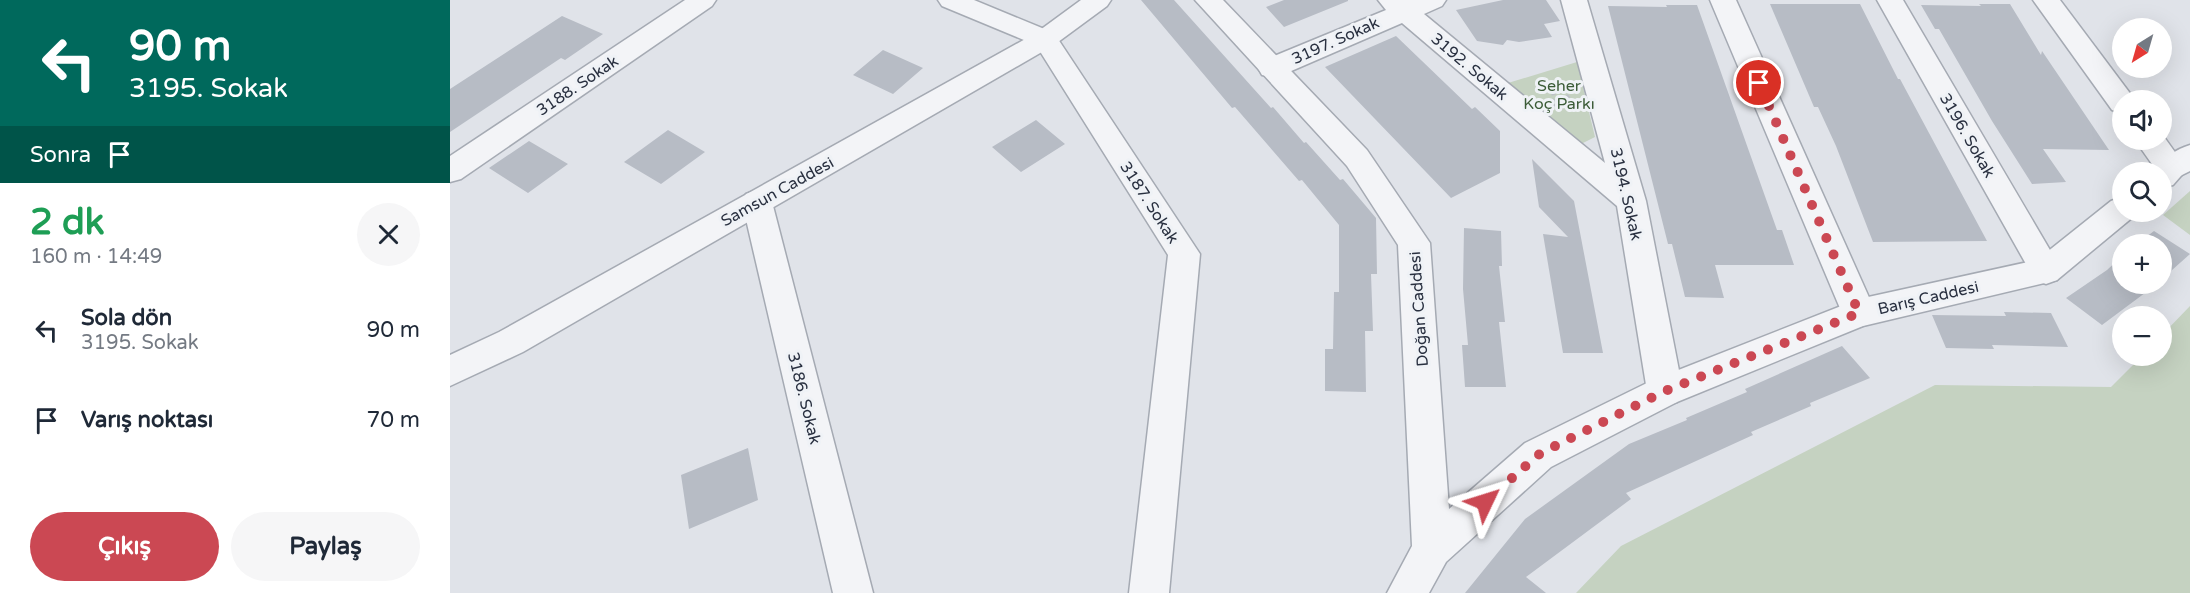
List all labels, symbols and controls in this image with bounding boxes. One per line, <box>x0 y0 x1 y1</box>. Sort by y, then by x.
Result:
street label: 3197. Sokak <box>1289 13 1382 69</box>
north arrow <box>2112 18 2172 78</box>
map controls <box>2112 18 2172 366</box>
text: 90 m <box>129 21 231 72</box>
icon: left <box>30 24 108 102</box>
street label: 3192. Sokak <box>1427 29 1512 105</box>
street label: 3188. Sokak <box>533 51 622 121</box>
pin <box>1733 57 1784 108</box>
icon: arrive <box>1742 66 1775 99</box>
text: 3195. Sokak <box>129 72 288 105</box>
park label: Seher Koç Parkı <box>1523 76 1595 114</box>
street label: 3196. Sokak <box>1935 90 2000 182</box>
button: sound <box>2112 90 2172 150</box>
icon: arrive <box>103 138 136 171</box>
text: Sonra <box>30 142 91 168</box>
street label: 3194. Sokak <box>1606 146 1646 243</box>
street label: Samsun Caddesi <box>718 153 837 231</box>
street label: 3187. Sokak <box>1115 158 1183 247</box>
button: search <box>2112 162 2172 222</box>
text: 2 dk <box>30 201 104 244</box>
button: close <box>357 203 420 266</box>
button: + <box>2112 234 2172 294</box>
text: 160 m · 14:49 <box>30 245 162 269</box>
street label: Doğan Caddesi <box>1405 251 1433 367</box>
street label: Barış Caddesi <box>1876 277 1981 319</box>
text: Sola dön <box>81 305 172 331</box>
button: − <box>2112 306 2172 366</box>
icon: left <box>30 314 63 347</box>
text: 90 m <box>366 317 420 343</box>
text: 3195. Sokak <box>81 331 199 355</box>
street label: 3186. Sokak <box>783 350 825 447</box>
icon: arrive <box>30 404 63 437</box>
text: Varış noktası <box>81 407 213 433</box>
text: 70 m <box>366 407 420 433</box>
position arrow <box>1453 470 1517 534</box>
button: Çıkış <box>30 512 219 581</box>
button: Paylaş <box>231 512 420 581</box>

